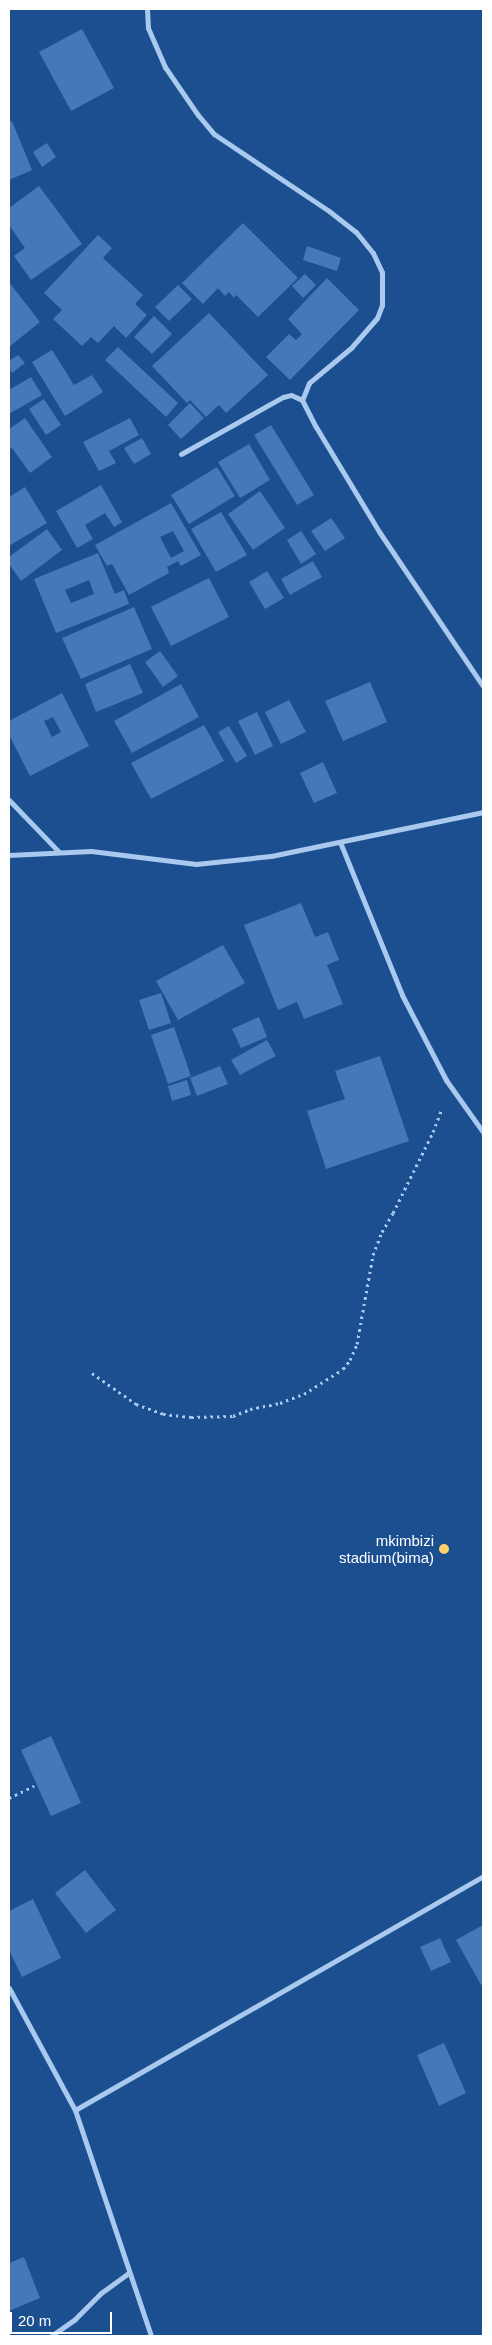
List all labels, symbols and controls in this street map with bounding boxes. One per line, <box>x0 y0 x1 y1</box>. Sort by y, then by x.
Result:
place label: mkimbizi stadium(bima) <box>339 1531 434 1566</box>
marker: mkimbizi stadium(bima) <box>438 1543 450 1555</box>
scale bar <box>12 2302 115 2334</box>
text: 20 m <box>18 2312 51 2329</box>

